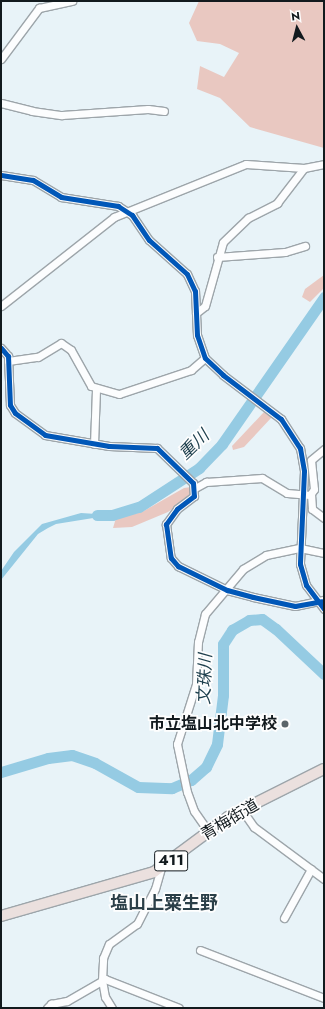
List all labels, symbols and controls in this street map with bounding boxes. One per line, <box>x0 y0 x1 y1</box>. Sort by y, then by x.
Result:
north arrow <box>277 8 317 48</box>
text: N <box>290 8 301 25</box>
water label: 重川 <box>175 426 213 464</box>
water label: 文珠川 <box>194 653 216 705</box>
place label: 市立塩山北中学校 <box>149 714 277 734</box>
marker: 市立塩山北中学校 <box>280 719 290 729</box>
street label: 青梅街道 <box>198 795 262 845</box>
road number: 411 <box>154 848 188 874</box>
district label: 塩山上粟生野 <box>110 892 218 914</box>

